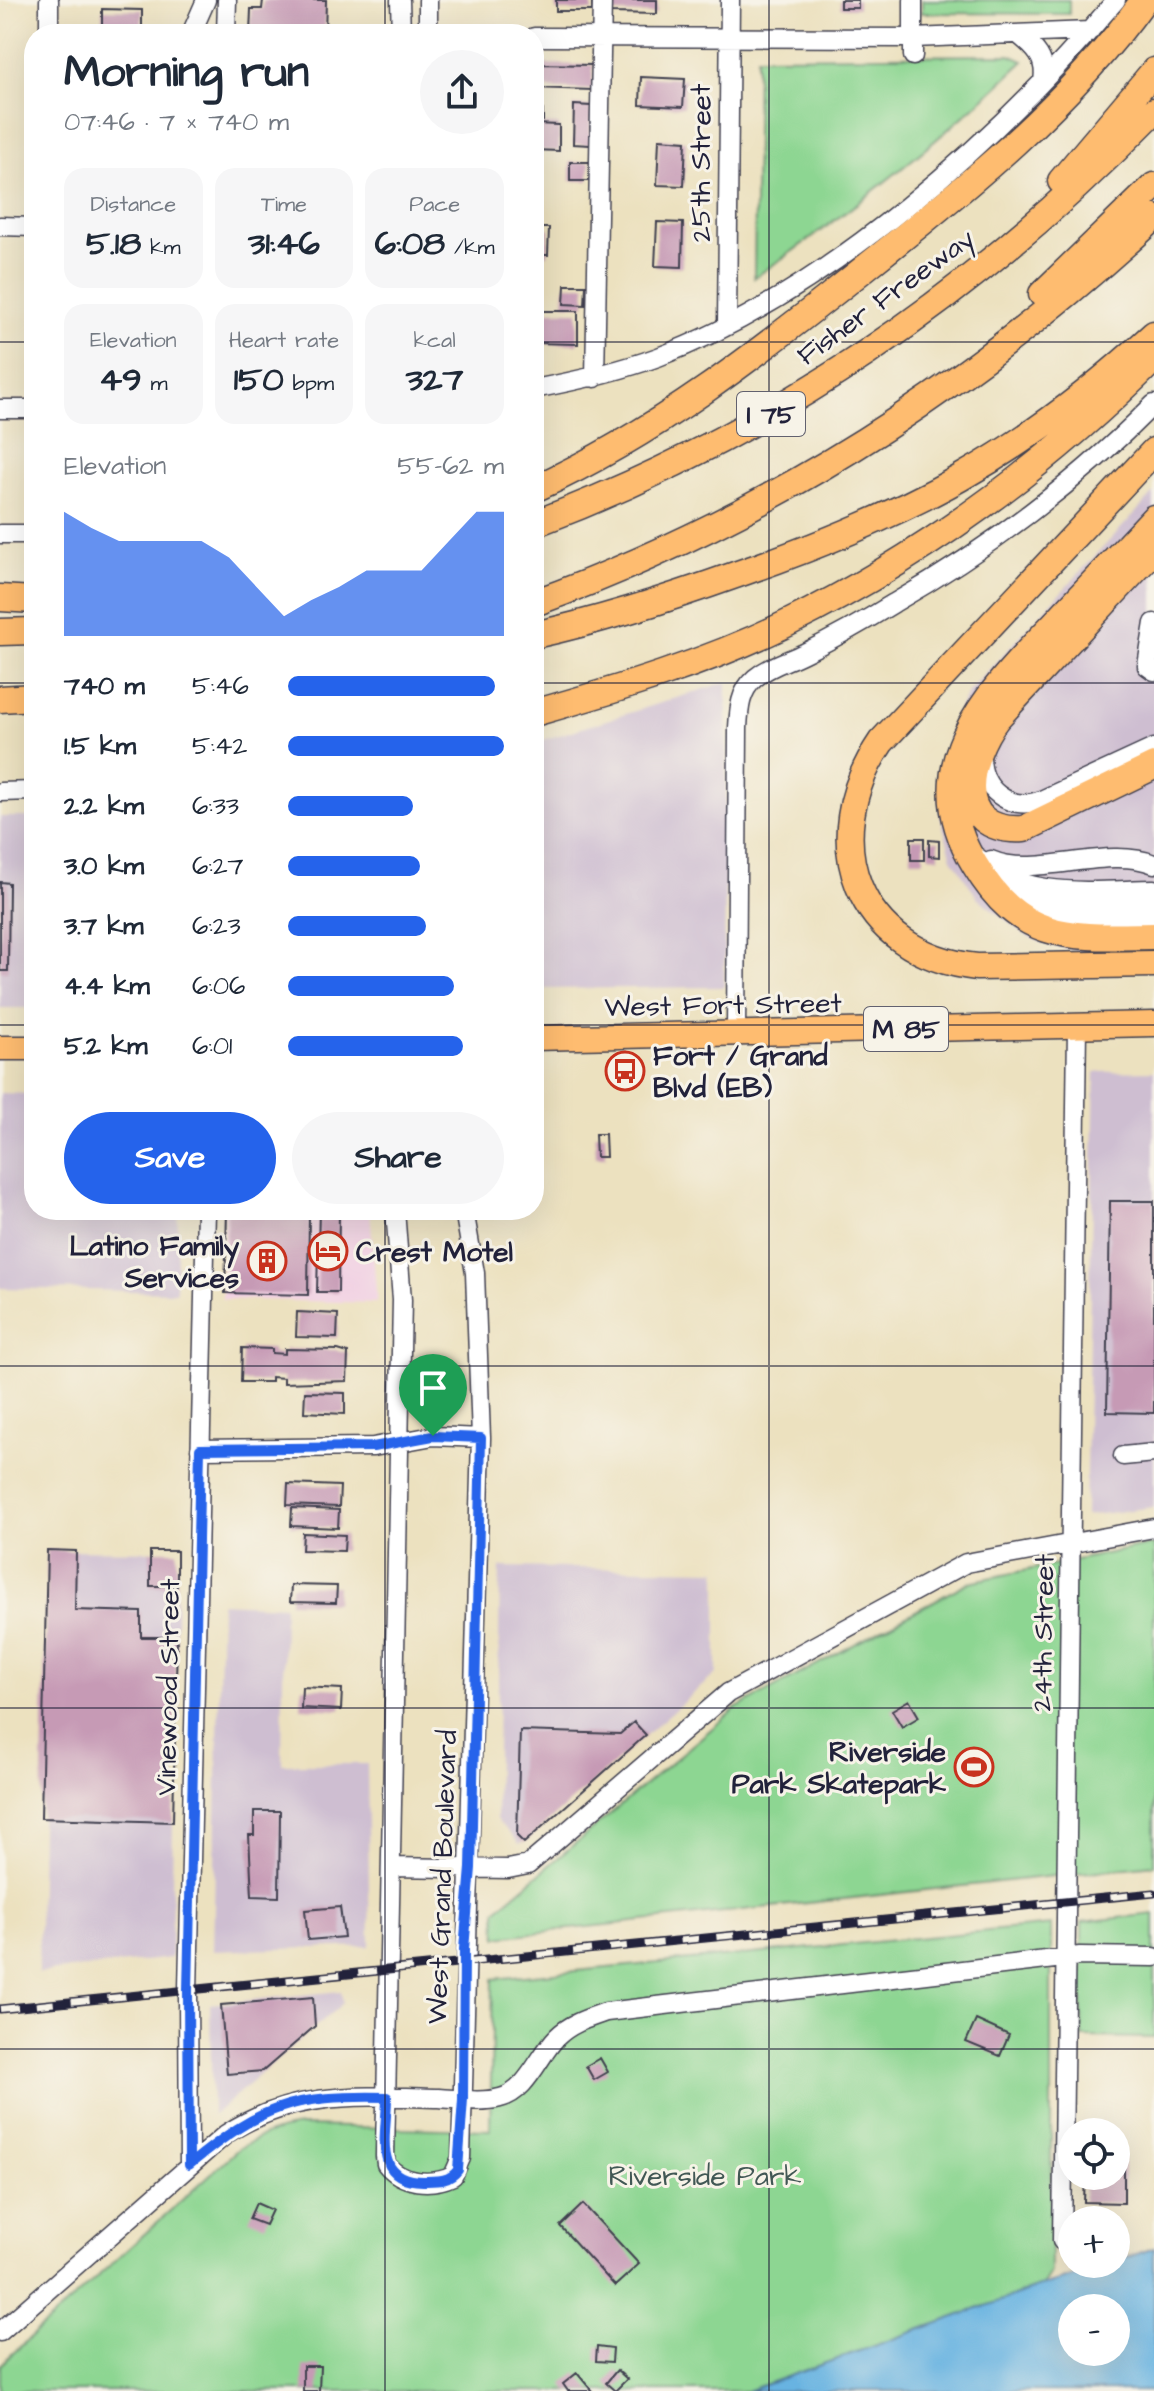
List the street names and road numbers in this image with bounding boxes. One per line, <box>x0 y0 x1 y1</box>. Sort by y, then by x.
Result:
street label: 25th Street <box>682 83 721 242</box>
street label: Fisher Freeway <box>789 219 984 377</box>
road number: I 75 <box>737 392 805 436</box>
street label: West Fort Street <box>604 984 843 1027</box>
road number: M 85 <box>864 1007 948 1051</box>
street label: 24th Street <box>1023 1553 1064 1712</box>
street label: Vinewood Street <box>147 1578 190 1796</box>
street label: West Grand Boulevard <box>418 1729 467 2025</box>

